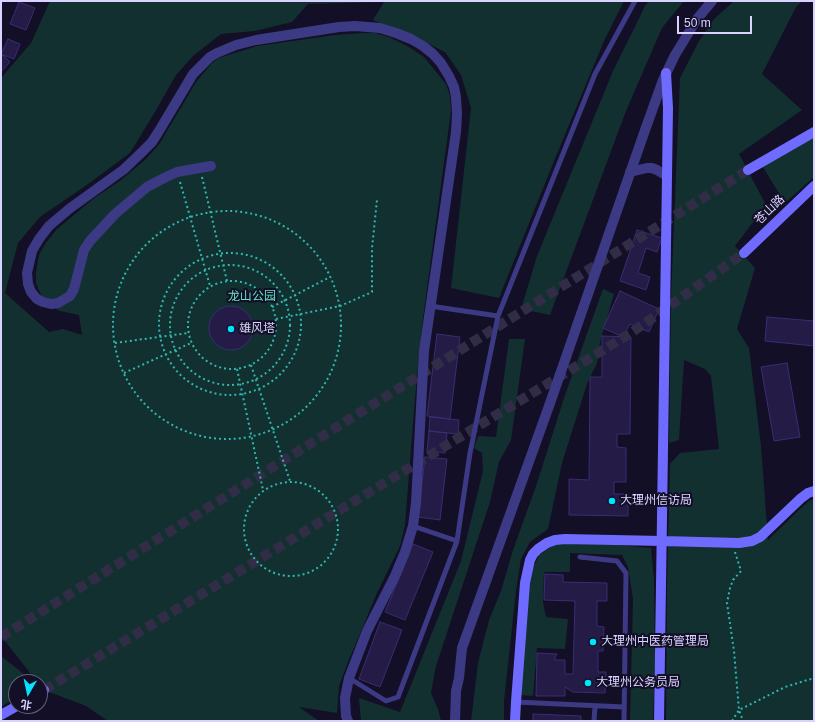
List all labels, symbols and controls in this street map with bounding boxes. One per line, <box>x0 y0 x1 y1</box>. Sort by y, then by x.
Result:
scale bar <box>679 8 754 34</box>
text: 50 m <box>684 16 711 30</box>
street label: 苍山路 <box>752 192 788 228</box>
park label: 龙山公园 <box>228 290 276 304</box>
place label: 雄风塔 <box>239 322 275 336</box>
marker: 雄风塔 <box>226 324 236 334</box>
place label: 大理州信访局 <box>620 494 692 508</box>
marker: 大理州信访局 <box>607 496 617 506</box>
place label: 大理州中医药管理局 <box>601 635 709 649</box>
marker: 大理州中医药管理局 <box>588 637 598 647</box>
north arrow <box>8 674 48 714</box>
place label: 大理州公务员局 <box>596 676 680 690</box>
marker: 大理州公务员局 <box>583 678 593 688</box>
text: 北 <box>20 698 33 712</box>

